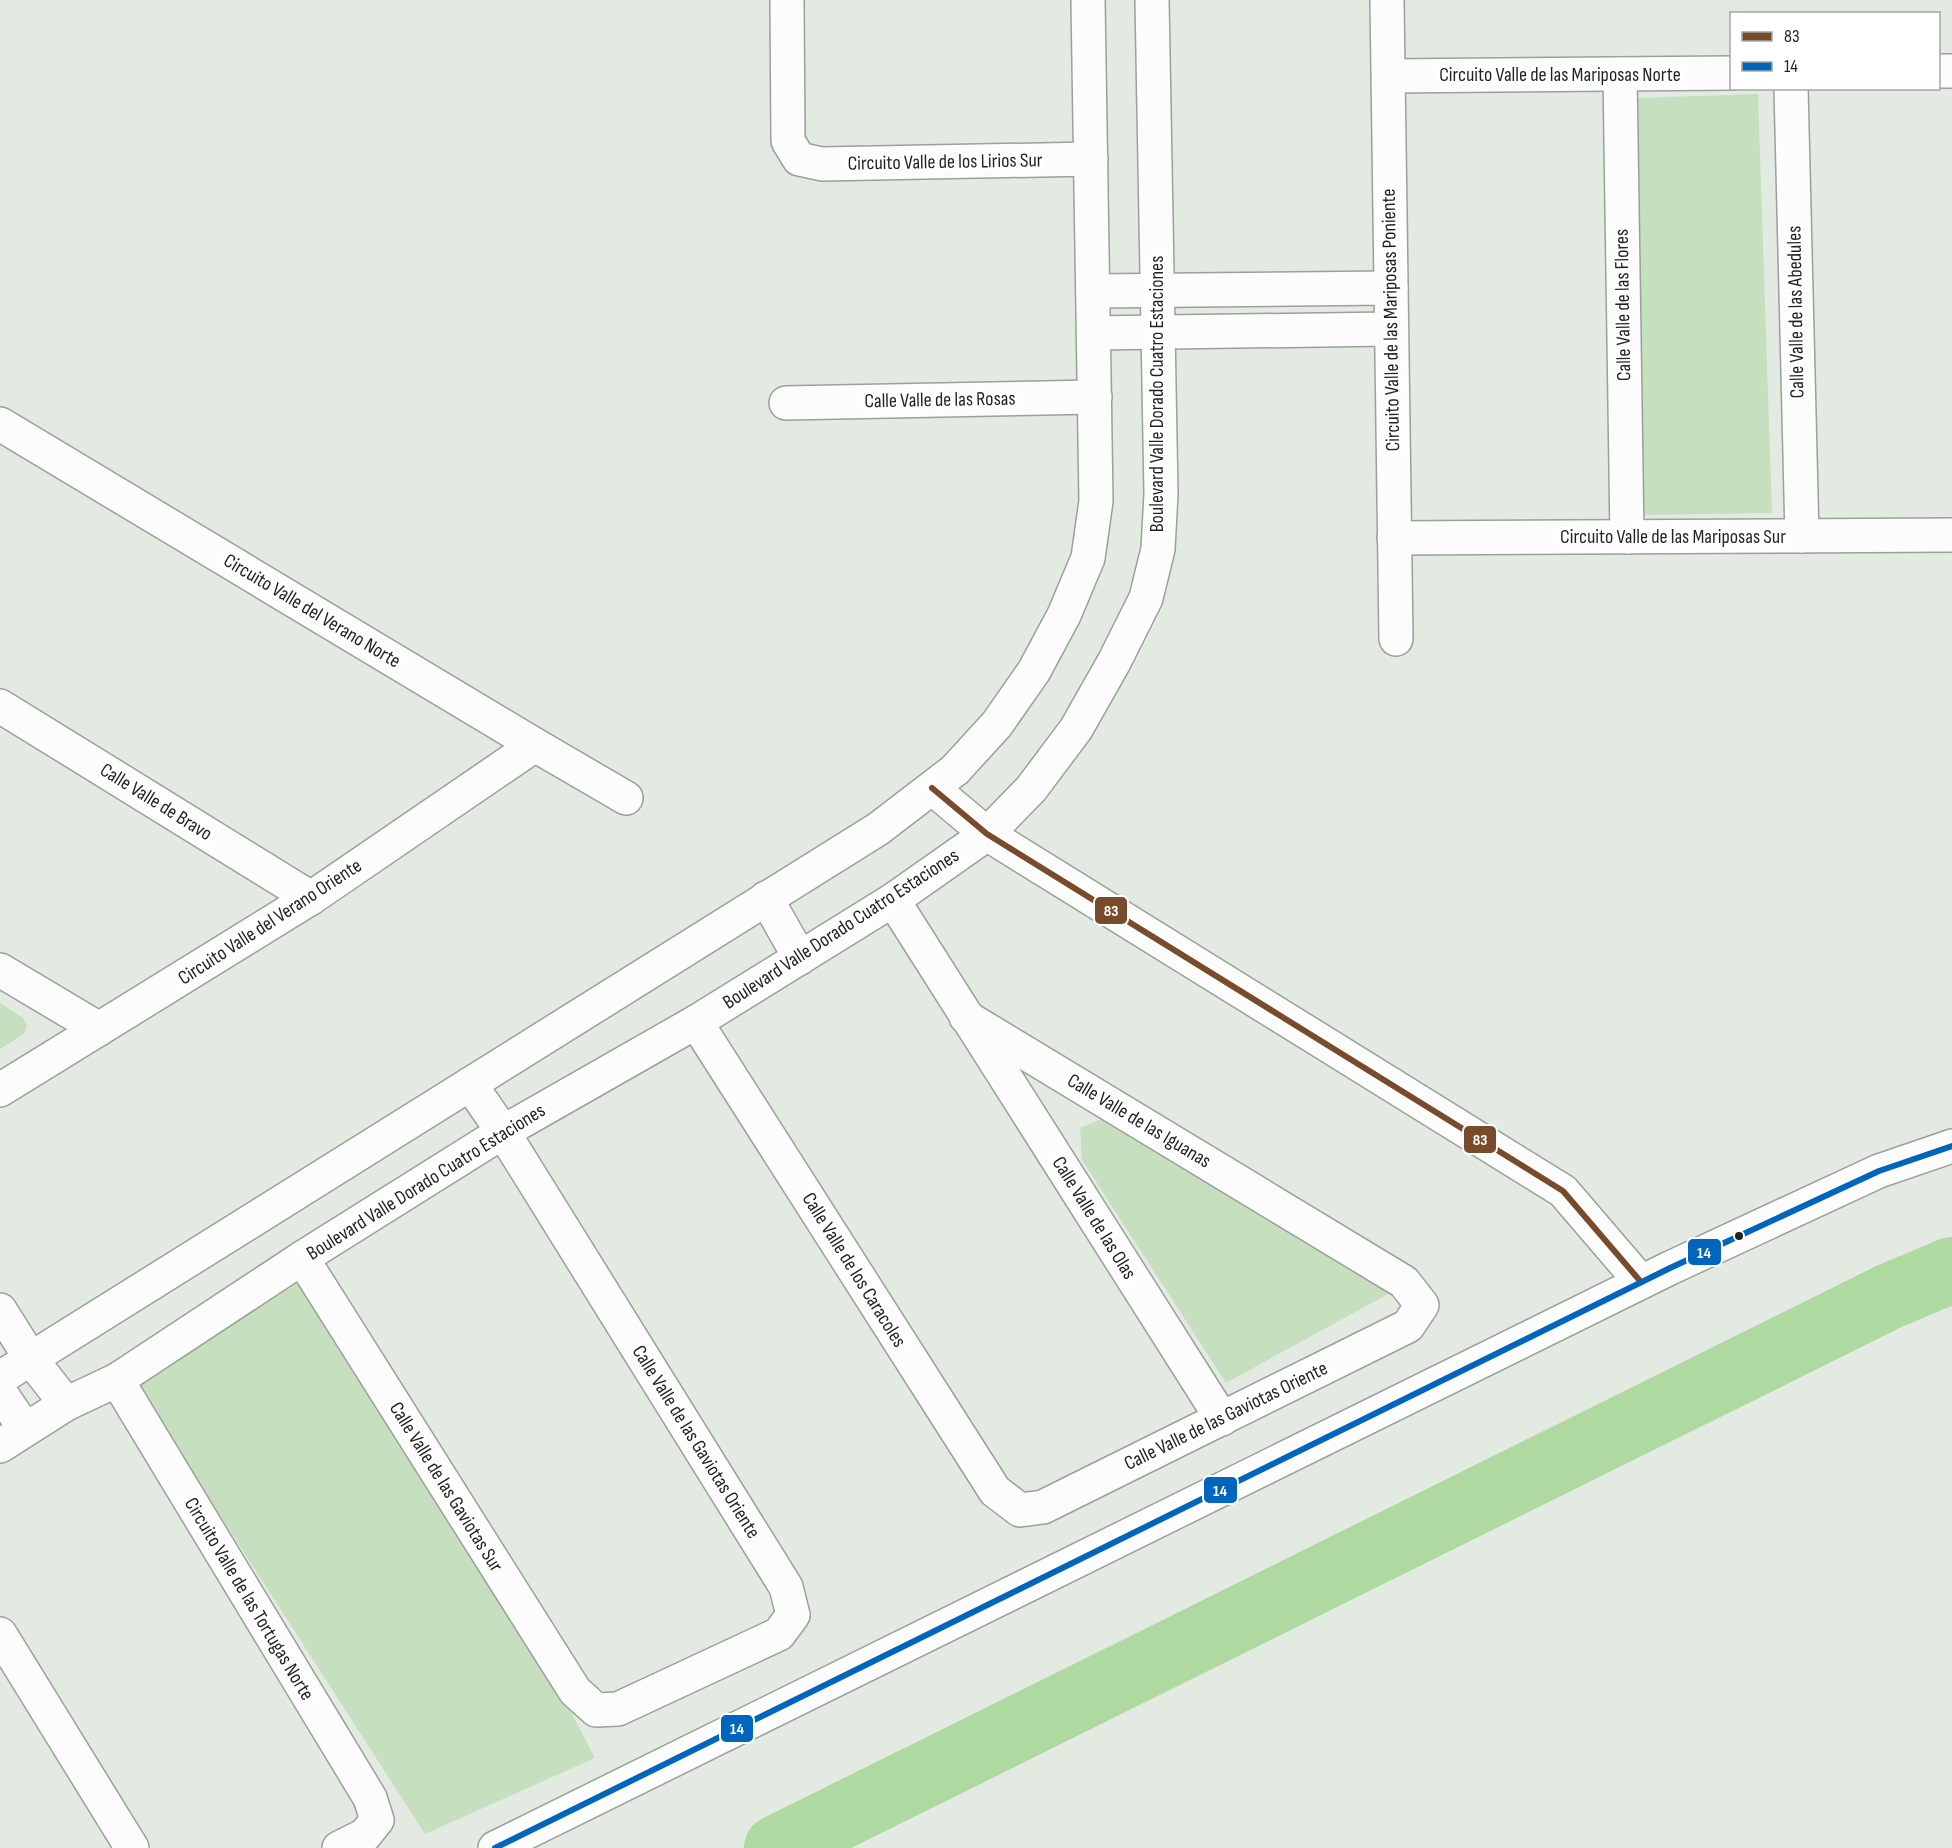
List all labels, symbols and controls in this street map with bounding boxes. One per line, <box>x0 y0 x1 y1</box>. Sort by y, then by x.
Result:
legend <box>1730 12 1940 90</box>
text: 83 <box>1784 26 1799 47</box>
text: 14 <box>1784 56 1798 77</box>
street label: Circuito Valle de las Mariposas Norte <box>1439 63 1681 87</box>
street label: Circuito Valle de los Lirios Sur <box>847 148 1043 176</box>
street label: Circuito Valle de las Mariposas Poniente <box>1377 188 1405 452</box>
street label: Calle Valle de las Abedules <box>1782 225 1810 399</box>
street label: Calle Valle de las Flores <box>1610 229 1636 381</box>
street label: Boulevard Valle Dorado Cuatro Estaciones <box>1145 256 1169 532</box>
street label: Calle Valle de las Rosas <box>864 387 1016 413</box>
street label: Circuito Valle de las Mariposas Sur <box>1560 525 1786 549</box>
street label: Circuito Valle del Verano Norte <box>219 549 405 673</box>
street label: Calle Valle de Bravo <box>95 758 217 846</box>
street label: Boulevard Valle Dorado Cuatro Estaciones <box>718 844 964 1014</box>
street label: Circuito Valle del Verano Oriente <box>174 854 366 990</box>
line badge: 83 <box>1094 896 1128 925</box>
text: 83 <box>1104 902 1118 921</box>
street label: Calle Valle de las Iguanas <box>1063 1069 1215 1173</box>
street label: Boulevard Valle Dorado Cuatro Estaciones <box>302 1099 550 1265</box>
line badge: 83 <box>1463 1125 1497 1154</box>
text: 83 <box>1473 1131 1487 1150</box>
street label: Calle Valle de las Olas <box>1047 1152 1141 1284</box>
street label: Calle Valle de los Caracoles <box>797 1188 911 1352</box>
unlabelled marker <box>1733 1230 1745 1242</box>
line badge: 14 <box>1687 1238 1722 1266</box>
text: 14 <box>1697 1244 1711 1263</box>
street label: Calle Valle de las Gaviotas Oriente <box>627 1341 765 1543</box>
street label: Calle Valle de las Gaviotas Oriente <box>1120 1356 1332 1476</box>
street label: Calle Valle de las Gaviotas Sur <box>384 1398 508 1577</box>
line badge: 14 <box>1203 1476 1238 1504</box>
text: 14 <box>1213 1482 1227 1501</box>
street label: Circuito Valle de las Tortugas Norte <box>179 1493 319 1705</box>
line badge: 14 <box>720 1714 754 1743</box>
text: 14 <box>730 1720 744 1739</box>

